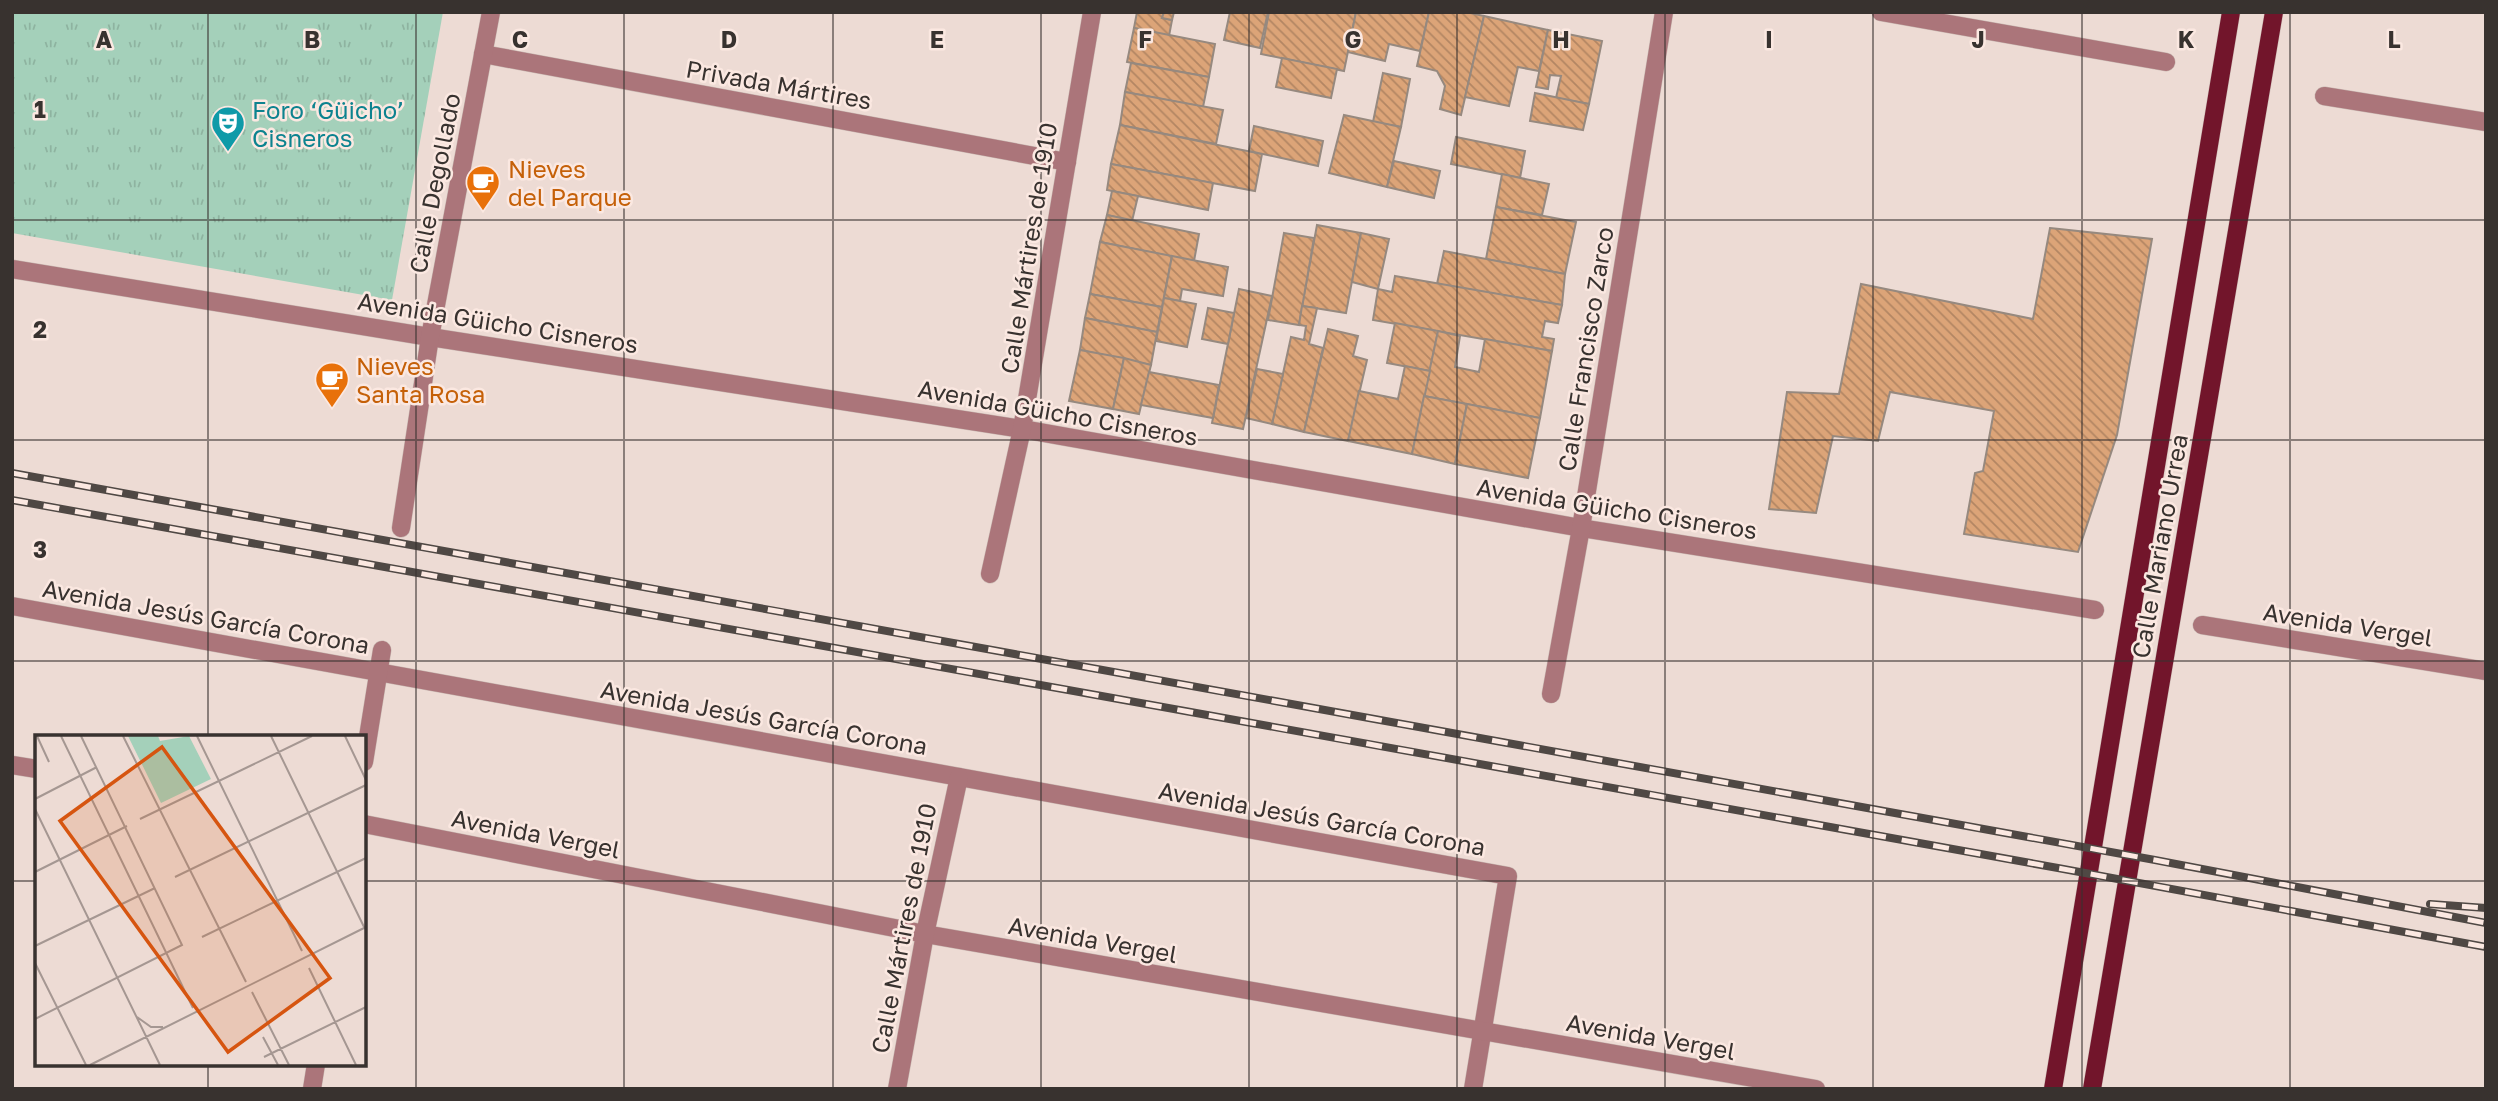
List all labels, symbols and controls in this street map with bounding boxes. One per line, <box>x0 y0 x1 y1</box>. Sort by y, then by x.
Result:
text: A <box>96 25 113 53</box>
text: B <box>304 25 320 53</box>
text: C <box>512 25 528 53</box>
text: D <box>721 25 737 53</box>
text: E <box>930 25 944 53</box>
text: F <box>1138 25 1152 53</box>
text: G <box>1345 25 1361 53</box>
text: H <box>1552 25 1570 53</box>
text: I <box>1765 25 1773 53</box>
text: J <box>1971 25 1985 53</box>
text: K <box>2178 25 2195 53</box>
text: L <box>2387 25 2401 53</box>
street label: Privada Mártires <box>684 53 874 115</box>
street label: Calle Degollado <box>402 90 466 276</box>
text: 1 <box>34 95 46 123</box>
place label: Foro ‘Güicho’ Cisneros <box>252 95 404 152</box>
theatre icon: Foro ‘Güicho’ Cisneros <box>209 104 247 153</box>
street label: Calle Mártires de 1910 <box>994 120 1062 376</box>
place label: Nieves del Parque <box>508 154 632 211</box>
cafe icon: Nieves del Parque <box>464 163 502 212</box>
street label: Calle Francisco Zarco <box>1551 225 1619 473</box>
street label: Avenida Güicho Cisneros <box>356 286 640 358</box>
text: 2 <box>33 315 47 343</box>
place label: Nieves Santa Rosa <box>356 351 485 408</box>
cafe icon: Nieves Santa Rosa <box>313 360 351 409</box>
street label: Avenida Güicho Cisneros <box>916 373 1200 451</box>
street label: Calle Mariano Urrea <box>2125 432 2193 660</box>
street label: Avenida Güicho Cisneros <box>1475 472 1759 544</box>
text: 3 <box>33 535 47 563</box>
street label: Avenida Jesús García Corona <box>40 573 372 659</box>
street label: Avenida Vergel <box>2261 596 2435 652</box>
street label: Avenida Jesús García Corona <box>598 674 930 760</box>
inset map <box>35 735 366 1066</box>
street label: Avenida Jesús García Corona <box>1156 775 1488 861</box>
street label: Calle Mártires de 1910 <box>865 801 941 1055</box>
street label: Avenida Vergel <box>449 802 623 864</box>
street label: Avenida Vergel <box>1006 910 1180 968</box>
street label: Avenida Vergel <box>1564 1007 1738 1065</box>

